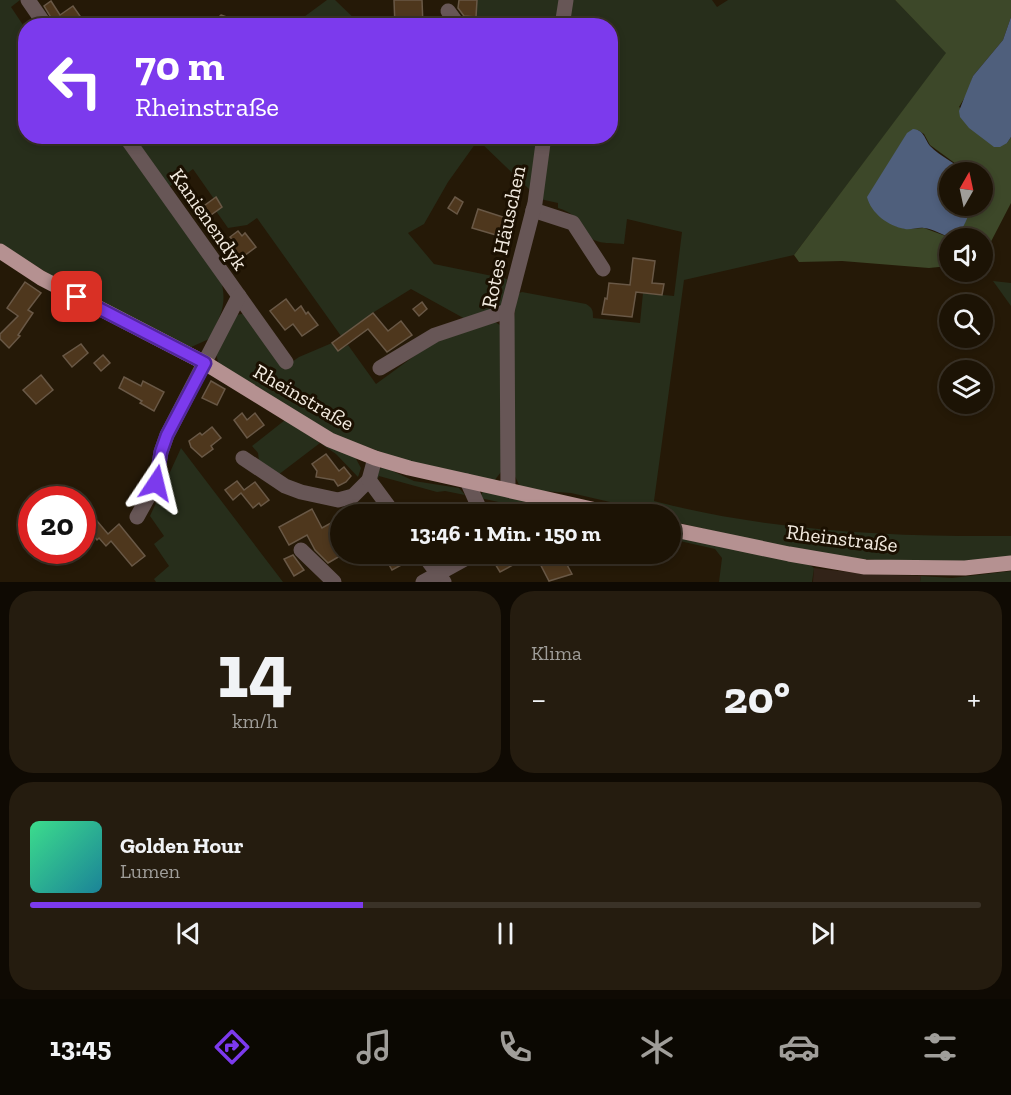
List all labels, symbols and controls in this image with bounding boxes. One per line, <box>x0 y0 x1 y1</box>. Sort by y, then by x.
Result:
text: 70 m <box>135 40 225 91</box>
icon: left <box>36 42 114 120</box>
text: Rheinstraße <box>135 91 279 123</box>
north arrow <box>939 162 993 216</box>
map controls <box>939 162 993 414</box>
street label: Kanienendyk <box>165 163 253 275</box>
street label: Rotes Häuschen <box>476 163 530 311</box>
button: sound <box>939 228 993 282</box>
pin <box>51 271 102 322</box>
icon: arrive <box>60 280 93 313</box>
button: search <box>939 294 993 348</box>
street label: Rheinstraße <box>249 358 359 436</box>
button: layers <box>939 360 993 414</box>
position arrow <box>124 451 188 515</box>
speed limit sign: 20 <box>18 486 96 564</box>
street label: Rheinstraße <box>785 519 899 557</box>
text: 13:46 · 1 Min. · 150 m <box>410 520 601 547</box>
text: 14 <box>217 623 293 717</box>
text: Klima <box>531 641 582 665</box>
text: 20° <box>724 671 790 725</box>
text: − <box>531 679 546 718</box>
text: + <box>967 679 981 718</box>
text: km/h <box>232 709 278 733</box>
text: Golden Hour <box>120 832 244 859</box>
text: Lumen <box>120 859 180 883</box>
icon: previous <box>172 917 205 950</box>
icon: pause <box>489 917 522 950</box>
icon: next <box>806 917 839 950</box>
icon: directions <box>211 1026 253 1068</box>
icon: music <box>353 1026 395 1068</box>
icon: phone <box>494 1026 536 1068</box>
icon: climate <box>636 1026 678 1068</box>
icon: car <box>778 1026 820 1068</box>
icon: filters <box>919 1026 961 1068</box>
text: 13:45 <box>50 1031 111 1063</box>

